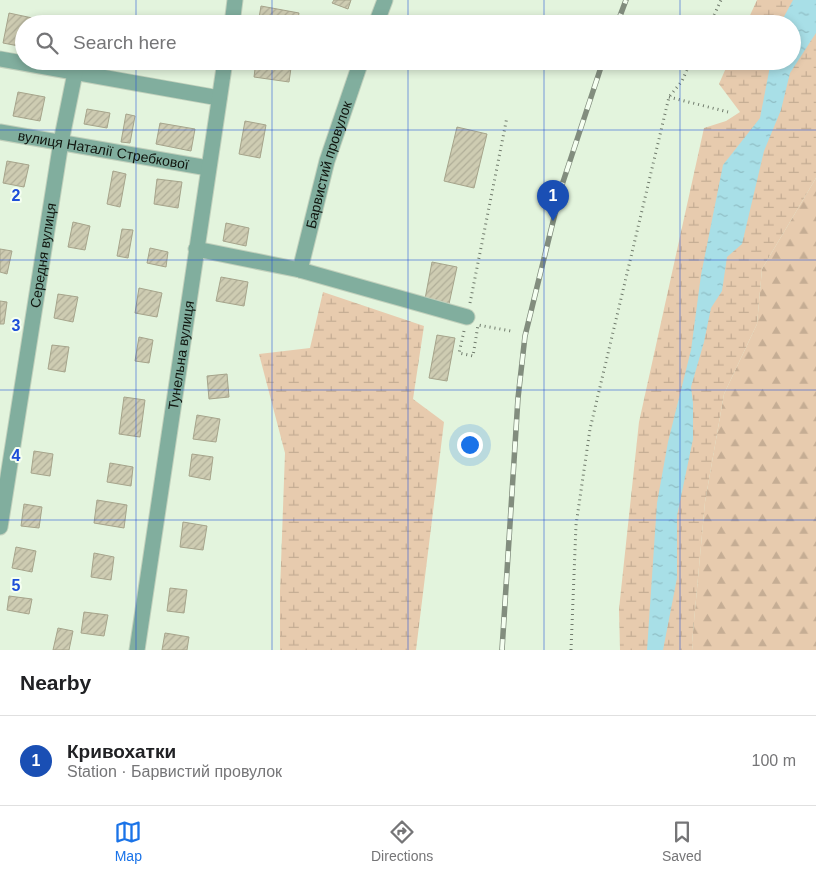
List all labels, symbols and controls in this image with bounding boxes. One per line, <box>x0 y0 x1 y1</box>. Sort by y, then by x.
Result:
search box <box>15 15 801 70</box>
icon: search <box>33 29 61 57</box>
text: Search here <box>73 32 177 53</box>
street label: Барвистий провулок <box>303 98 355 230</box>
street label: вулиця Наталії Стребкової <box>17 127 190 173</box>
pin: 1 <box>537 180 569 221</box>
text: 2 <box>12 187 21 204</box>
street label: Середня вулиця <box>27 202 59 309</box>
street label: Тунельна вулиця <box>165 300 197 411</box>
text: 3 <box>12 317 21 334</box>
your location <box>457 432 483 458</box>
text: 4 <box>12 447 21 464</box>
text: 5 <box>12 577 21 594</box>
text: Nearby <box>20 671 91 694</box>
text: Кривохатки <box>67 741 176 762</box>
text: 1 <box>32 752 40 769</box>
text: 100 m <box>752 752 796 769</box>
text: Station · Барвистий провулок <box>67 763 282 780</box>
tab: Map <box>114 818 142 864</box>
tab: Directions <box>371 818 433 864</box>
tab: Saved <box>662 818 702 864</box>

